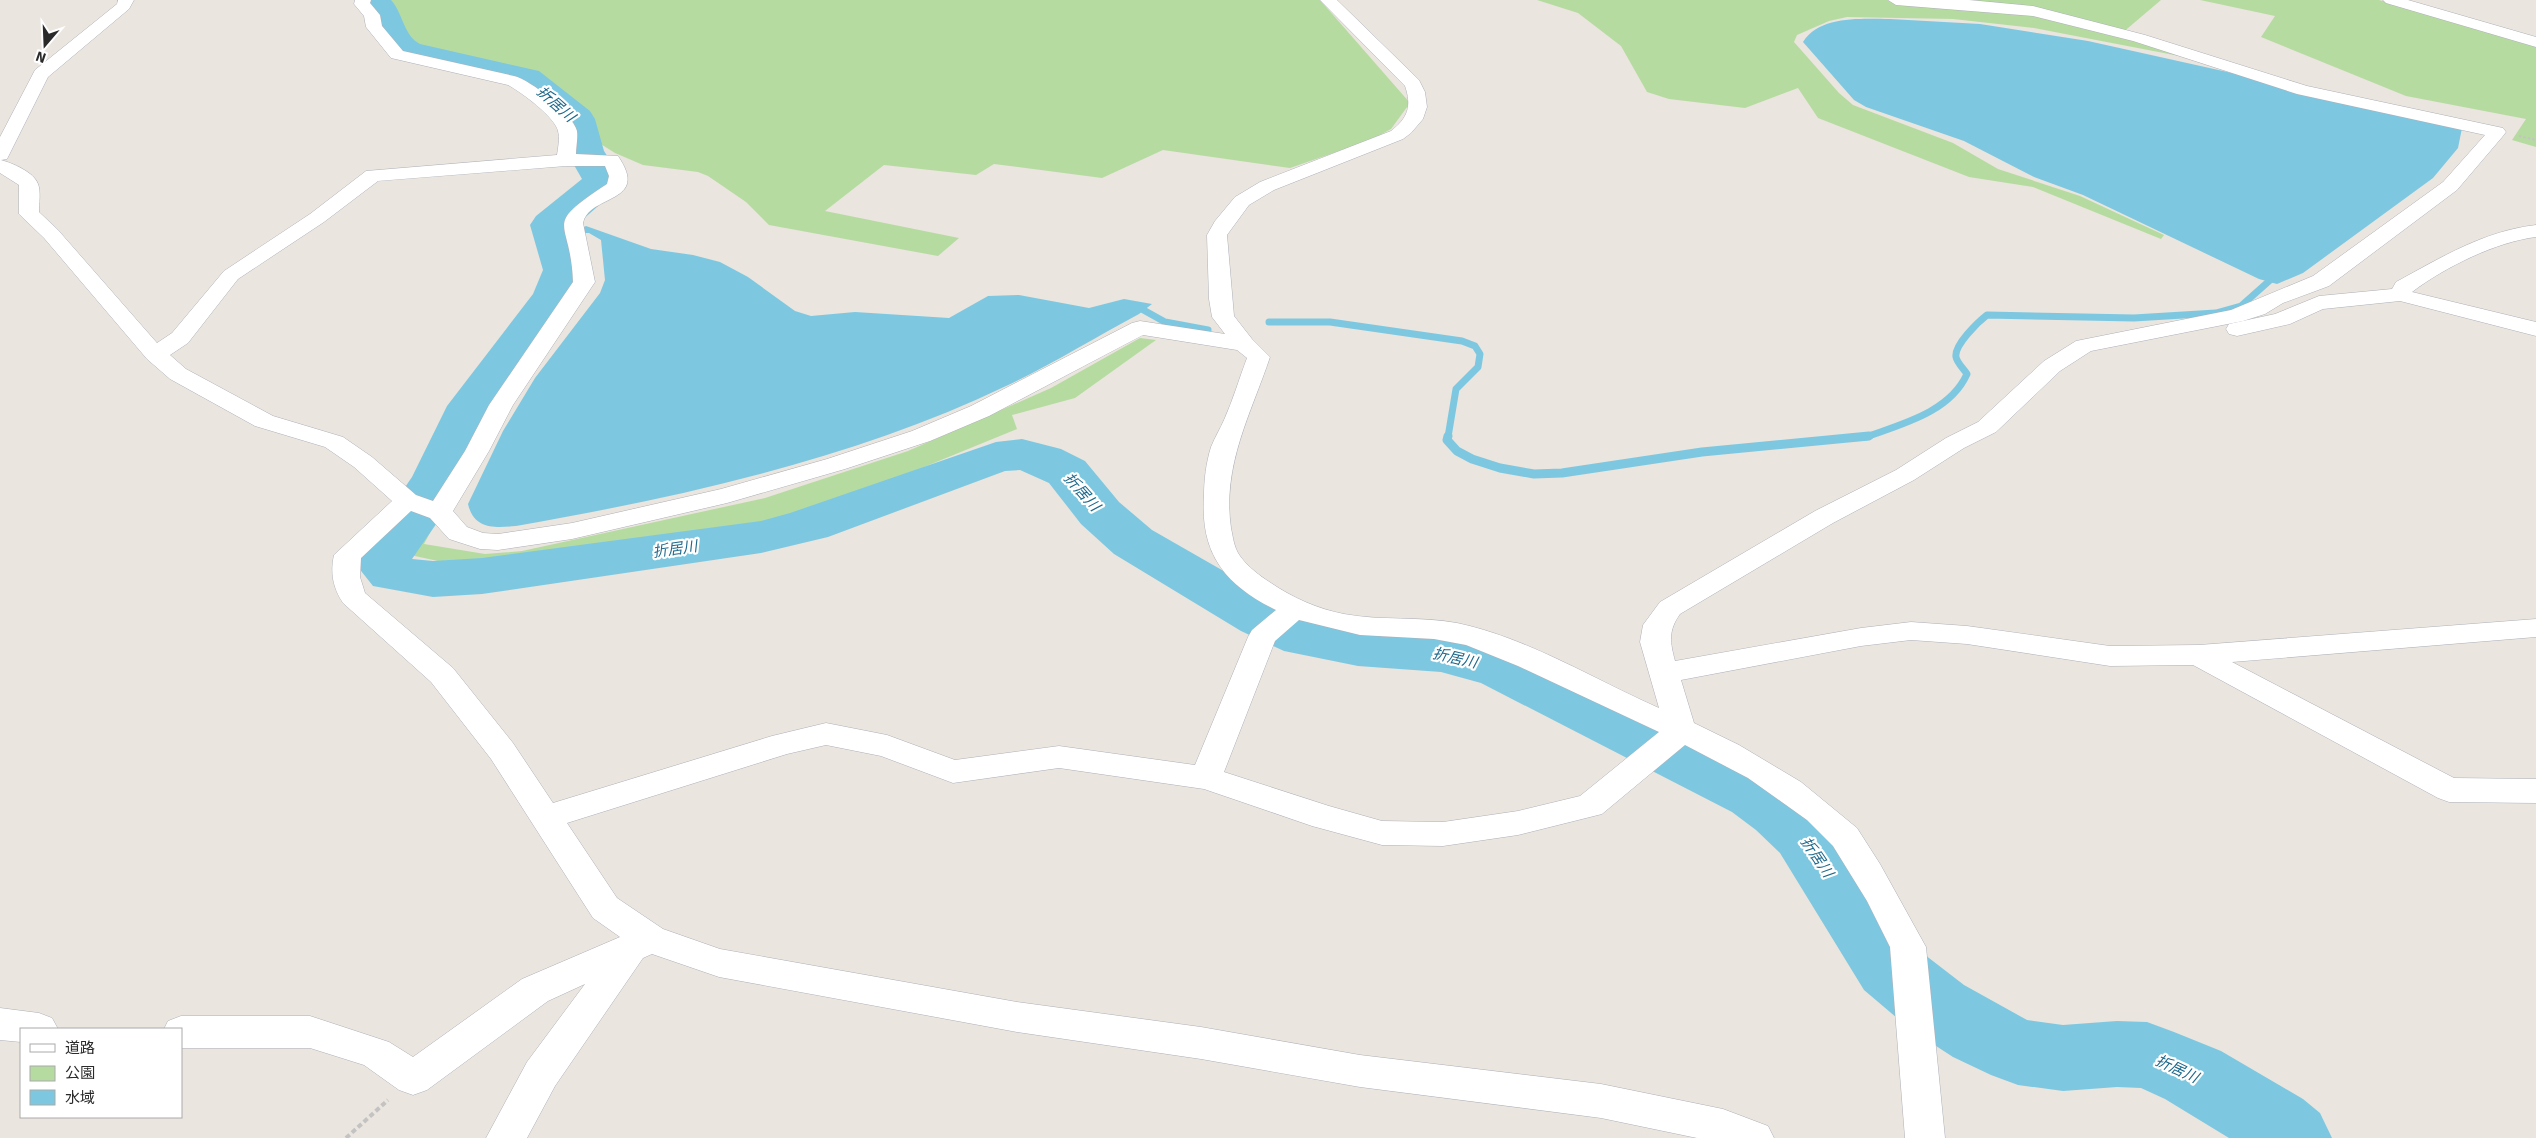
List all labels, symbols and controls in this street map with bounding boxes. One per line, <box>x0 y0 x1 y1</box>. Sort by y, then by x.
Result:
north arrow <box>20 20 70 70</box>
text: N <box>34 47 48 66</box>
water label: 折居川 <box>533 82 580 127</box>
water label: 折居川 <box>1060 469 1105 516</box>
water label: 折居川 <box>651 537 701 561</box>
water label: 折居川 <box>1431 644 1481 672</box>
water label: 折居川 <box>1797 833 1838 882</box>
legend <box>20 1028 182 1118</box>
text: 道路 <box>65 1039 95 1057</box>
water label: 折居川 <box>2153 1051 2203 1088</box>
text: 公園 <box>65 1064 95 1082</box>
text: 水域 <box>65 1089 95 1107</box>

